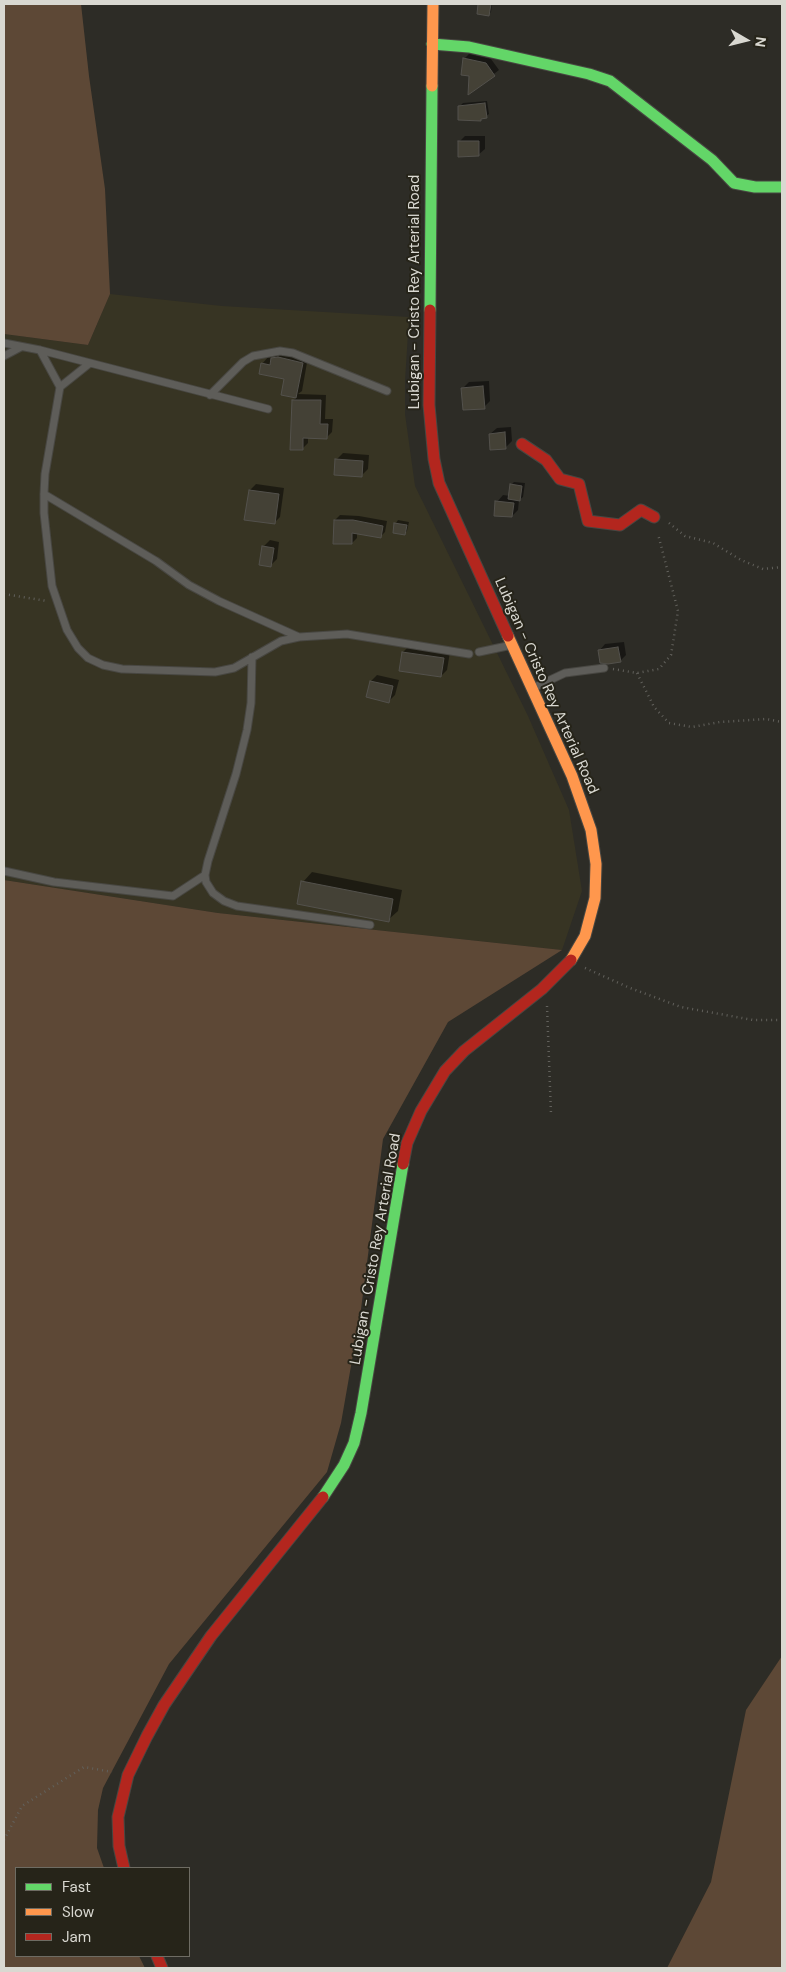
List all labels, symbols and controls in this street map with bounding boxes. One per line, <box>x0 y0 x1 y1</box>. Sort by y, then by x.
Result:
north arrow <box>721 15 771 65</box>
text: N <box>751 36 770 48</box>
street label: Lubigan - Cristo Rey Arterial Road <box>406 175 424 409</box>
street label: Lubigan - Cristo Rey Arterial Road <box>490 575 602 797</box>
street label: Lubigan - Cristo Rey Arterial Road <box>347 1132 405 1366</box>
legend <box>15 1867 190 1957</box>
text: Fast <box>62 1877 91 1897</box>
text: Slow <box>62 1902 94 1922</box>
text: Jam <box>62 1927 91 1947</box>

